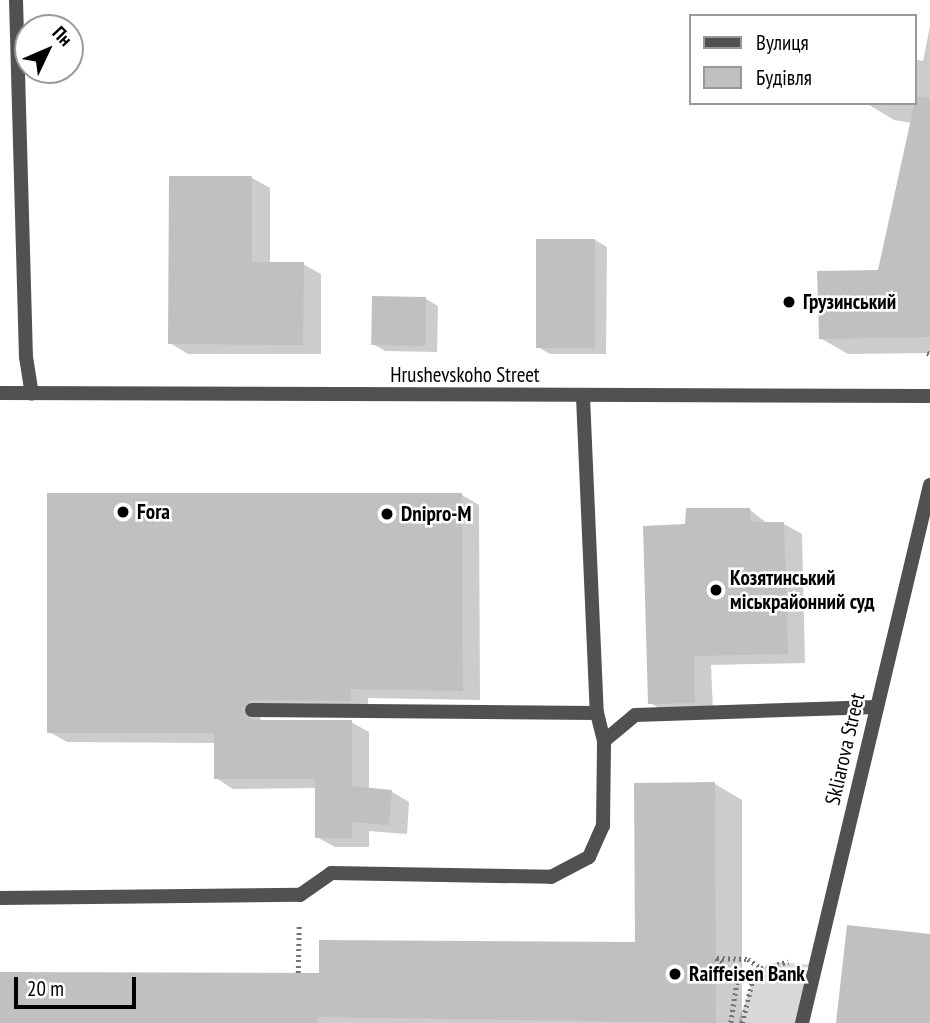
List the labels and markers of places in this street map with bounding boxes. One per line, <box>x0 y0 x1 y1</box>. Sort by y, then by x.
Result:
place label: Грузинський <box>803 289 896 315</box>
marker: Грузинський <box>781 294 797 310</box>
place label: Fora <box>137 499 170 525</box>
place label: Dnipro-M <box>401 501 471 527</box>
marker: Fora <box>115 504 131 520</box>
marker: Dnipro-M <box>379 506 395 522</box>
place label: Козятинський міськрайонний суд <box>730 565 875 615</box>
marker: Козятинський міськрайонний суд <box>708 582 724 598</box>
place label: Raiffeisen Bank <box>689 961 805 987</box>
marker: Raiffeisen Bank <box>667 966 683 982</box>

